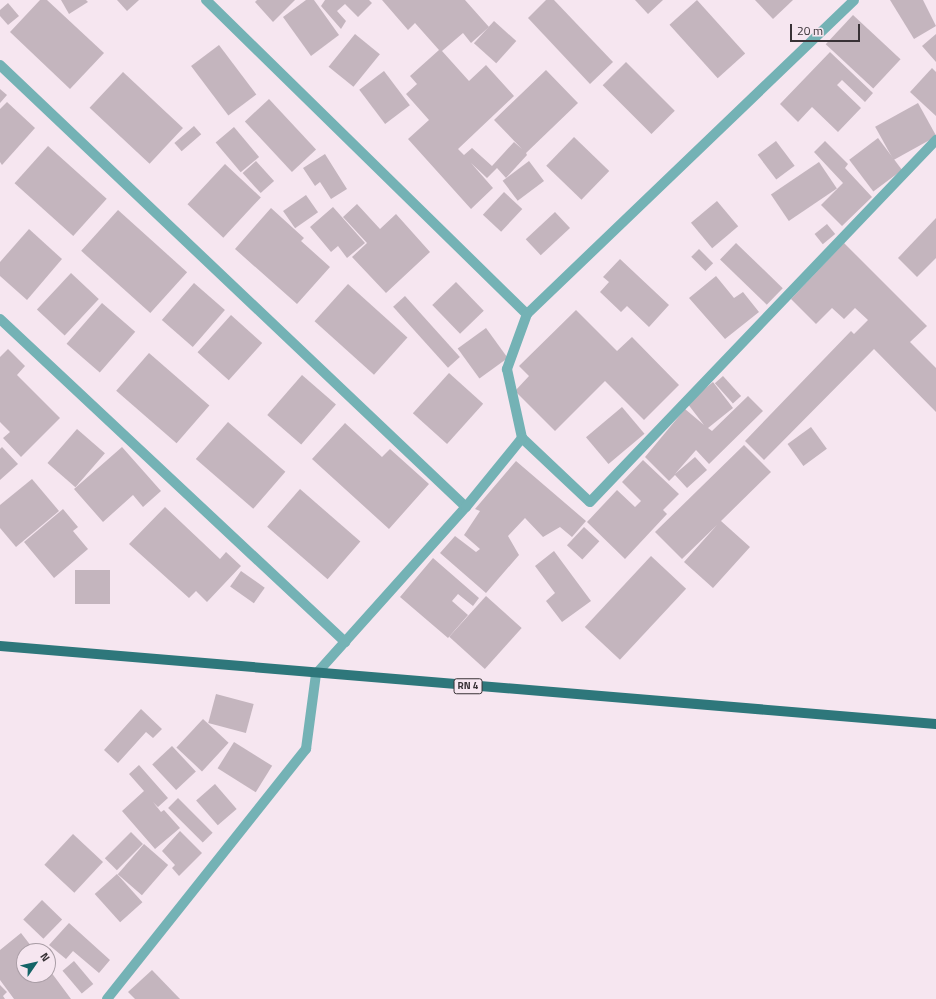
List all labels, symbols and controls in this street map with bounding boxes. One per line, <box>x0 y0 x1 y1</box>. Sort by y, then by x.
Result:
scale bar <box>792 16 862 42</box>
text: 20 m <box>797 21 823 40</box>
road number: RN 4 <box>453 678 483 694</box>
north arrow <box>16 943 56 983</box>
text: N <box>36 949 54 964</box>

